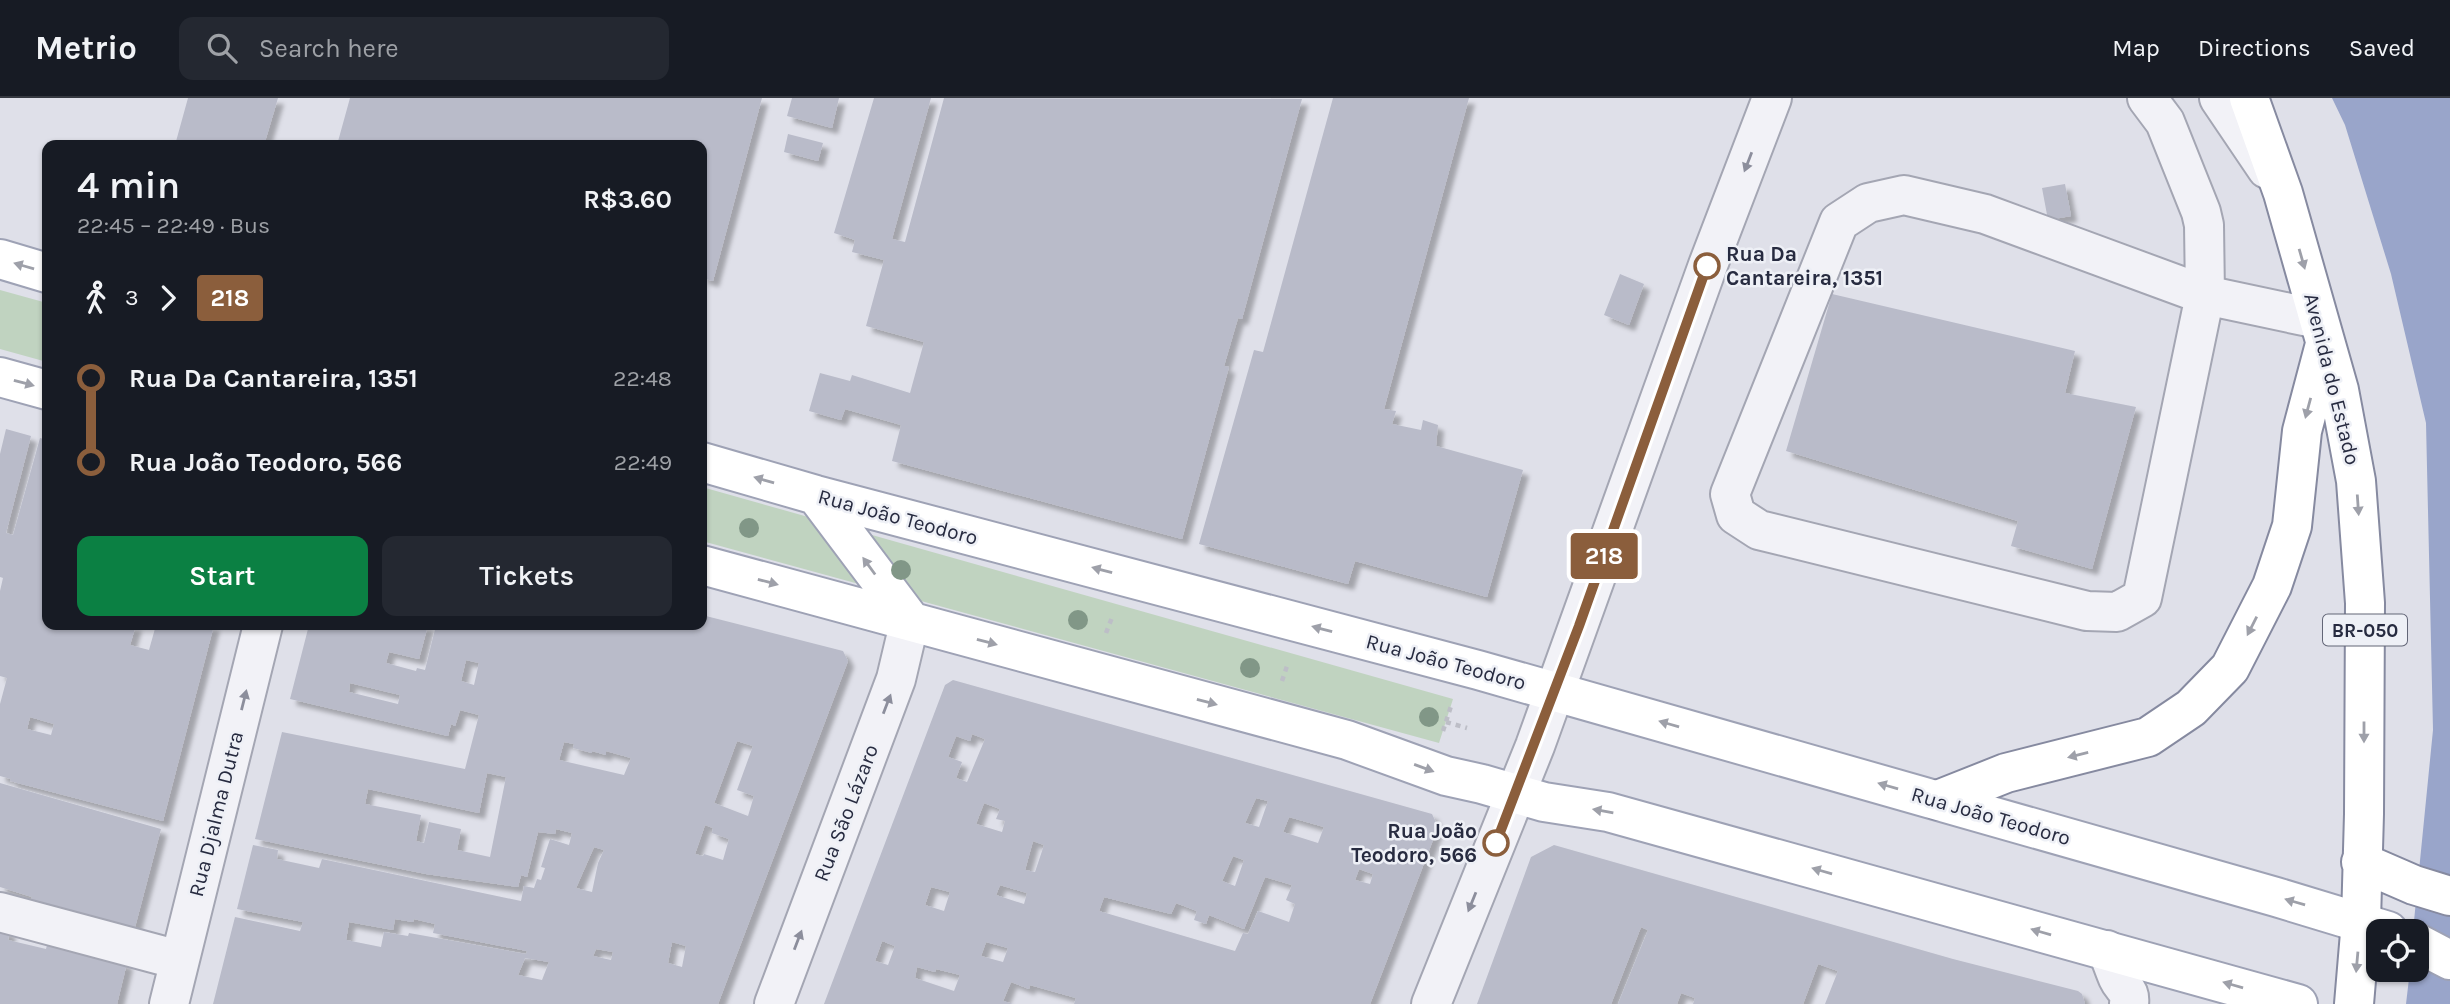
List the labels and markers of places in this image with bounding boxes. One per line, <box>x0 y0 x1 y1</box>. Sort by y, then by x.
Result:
place label: Rua Da Cantareira, 1351 <box>1726 242 1883 290</box>
marker: Rua Da Cantareira, 1351 <box>1694 253 1720 279</box>
place label: Rua João Teodoro, 566 <box>1351 819 1477 867</box>
marker: Rua João Teodoro, 566 <box>1483 830 1509 856</box>

